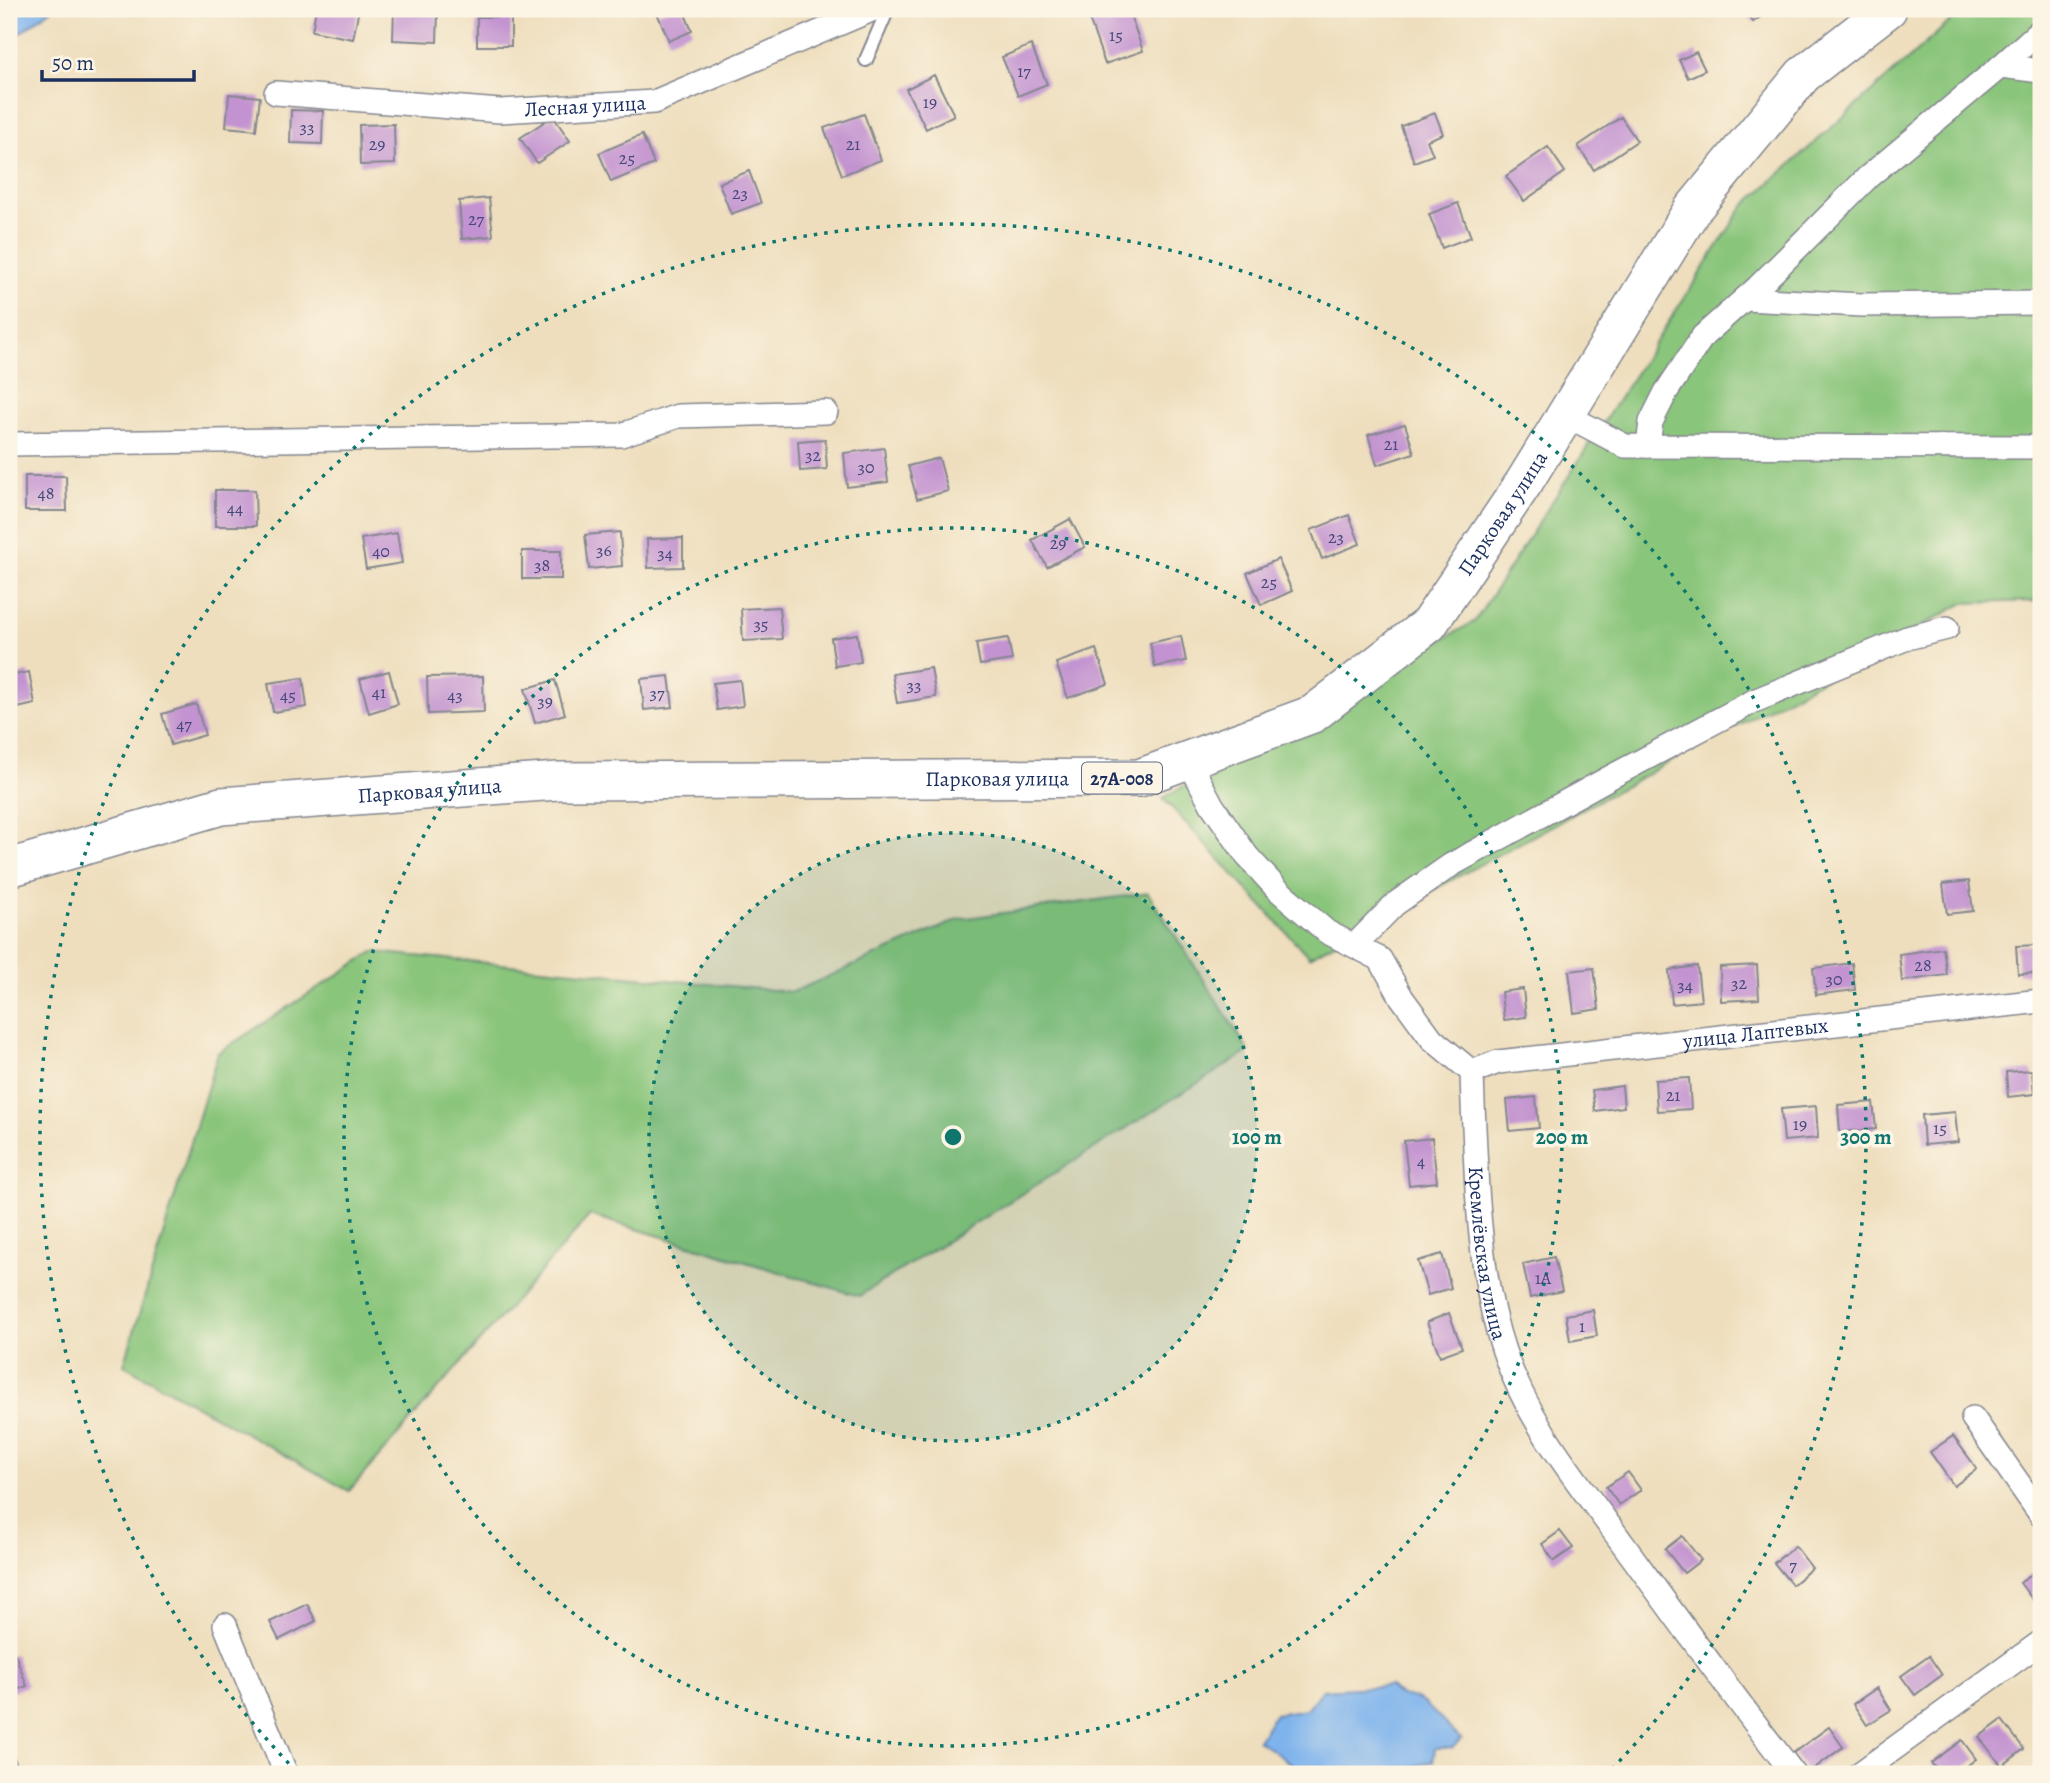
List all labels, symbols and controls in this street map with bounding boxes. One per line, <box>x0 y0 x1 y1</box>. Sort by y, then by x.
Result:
house number: 15 <box>1109 23 1123 47</box>
scale bar <box>42 38 194 82</box>
text: 50 m <box>52 49 94 77</box>
house number: 17 <box>1017 59 1031 83</box>
street label: Лесная улица <box>524 88 647 124</box>
house number: 19 <box>923 90 937 114</box>
house number: 33 <box>300 115 314 139</box>
house number: 29 <box>369 132 385 156</box>
house number: 21 <box>846 132 860 156</box>
house number: 25 <box>619 146 635 170</box>
house number: 23 <box>732 181 748 205</box>
house number: 27 <box>468 207 484 231</box>
house number: 21 <box>1384 432 1398 456</box>
house number: 32 <box>805 443 821 467</box>
street label: Парковая улица <box>1451 445 1554 581</box>
house number: 30 <box>857 455 875 479</box>
house number: 48 <box>38 481 54 505</box>
house number: 44 <box>227 496 243 520</box>
house number: 23 <box>1328 525 1344 549</box>
house number: 29 <box>1050 531 1066 555</box>
house number: 36 <box>596 538 612 562</box>
house number: 40 <box>372 539 390 563</box>
house number: 34 <box>657 541 673 565</box>
house number: 38 <box>534 553 550 577</box>
house number: 25 <box>1261 570 1277 594</box>
house number: 35 <box>753 612 769 636</box>
house number: 33 <box>907 673 921 697</box>
house number: 41 <box>372 680 386 704</box>
house number: 37 <box>649 681 665 705</box>
house number: 45 <box>280 683 296 707</box>
house number: 43 <box>447 683 463 707</box>
house number: 39 <box>537 689 553 713</box>
house number: 47 <box>176 712 192 736</box>
road number: 27А-008 <box>1082 762 1162 793</box>
street label: Парковая улица <box>925 764 1070 793</box>
street label: Парковая улица <box>357 771 503 810</box>
house number: 28 <box>1914 953 1932 977</box>
house number: 30 <box>1825 967 1843 991</box>
house number: 32 <box>1731 971 1747 995</box>
house number: 34 <box>1677 973 1693 997</box>
street label: улица Лаптевых <box>1680 1011 1830 1055</box>
house number: 21 <box>1666 1083 1680 1107</box>
house number: 19 <box>1793 1112 1807 1136</box>
house number: 15 <box>1933 1116 1947 1140</box>
text: 100 m <box>1232 1123 1282 1151</box>
text: 200 m <box>1536 1123 1589 1151</box>
text: 300 m <box>1840 1123 1892 1151</box>
centre of rings <box>941 1125 965 1149</box>
house number: 4 <box>1417 1149 1425 1173</box>
street label: Кремлёвская улица <box>1462 1166 1514 1343</box>
house number: 1А <box>1535 1266 1552 1290</box>
house number: 1 <box>1579 1314 1585 1338</box>
house number: 7 <box>1789 1553 1797 1577</box>

